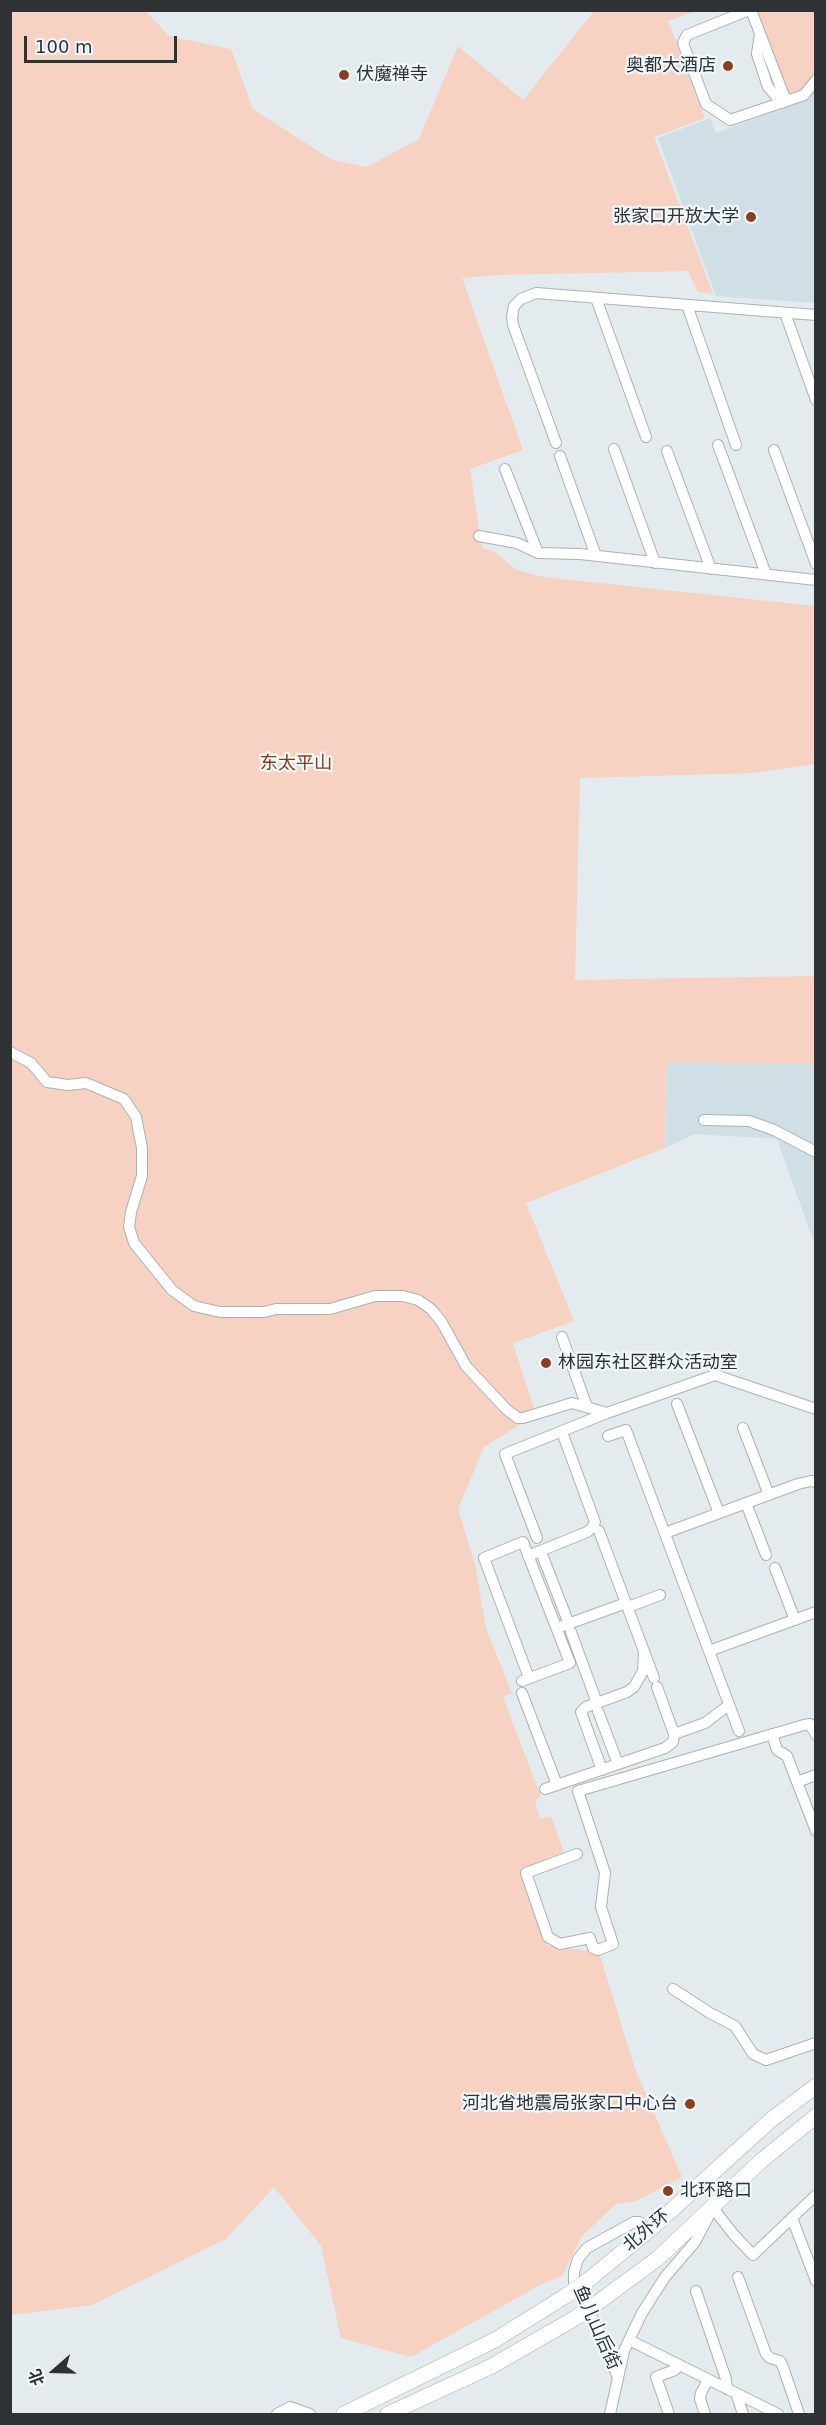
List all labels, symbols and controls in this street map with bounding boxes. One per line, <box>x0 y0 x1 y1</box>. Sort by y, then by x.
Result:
scale bar <box>27 24 180 62</box>
text: 100 m <box>35 36 93 57</box>
place label: 奥都大酒店 <box>626 55 716 77</box>
marker: 奥都大酒店 <box>721 59 735 73</box>
place label: 伏魔禅寺 <box>356 64 428 86</box>
marker: 伏魔禅寺 <box>337 68 351 82</box>
place label: 张家口开放大学 <box>613 206 739 228</box>
marker: 张家口开放大学 <box>744 210 758 224</box>
park label: 东太平山 <box>260 753 332 775</box>
place label: 林园东社区群众活动室 <box>558 1352 738 1374</box>
marker: 林园东社区群众活动室 <box>539 1356 553 1370</box>
place label: 河北省地震局张家口中心台 <box>462 2093 678 2115</box>
marker: 河北省地震局张家口中心台 <box>683 2097 697 2111</box>
place label: 北环路口 <box>680 2180 752 2202</box>
marker: 北环路口 <box>661 2184 675 2198</box>
street label: 北外环 <box>619 2205 675 2257</box>
street label: 鱼儿山后街 <box>568 2282 624 2374</box>
north arrow <box>24 2341 84 2401</box>
text: 北 <box>25 2367 48 2388</box>

